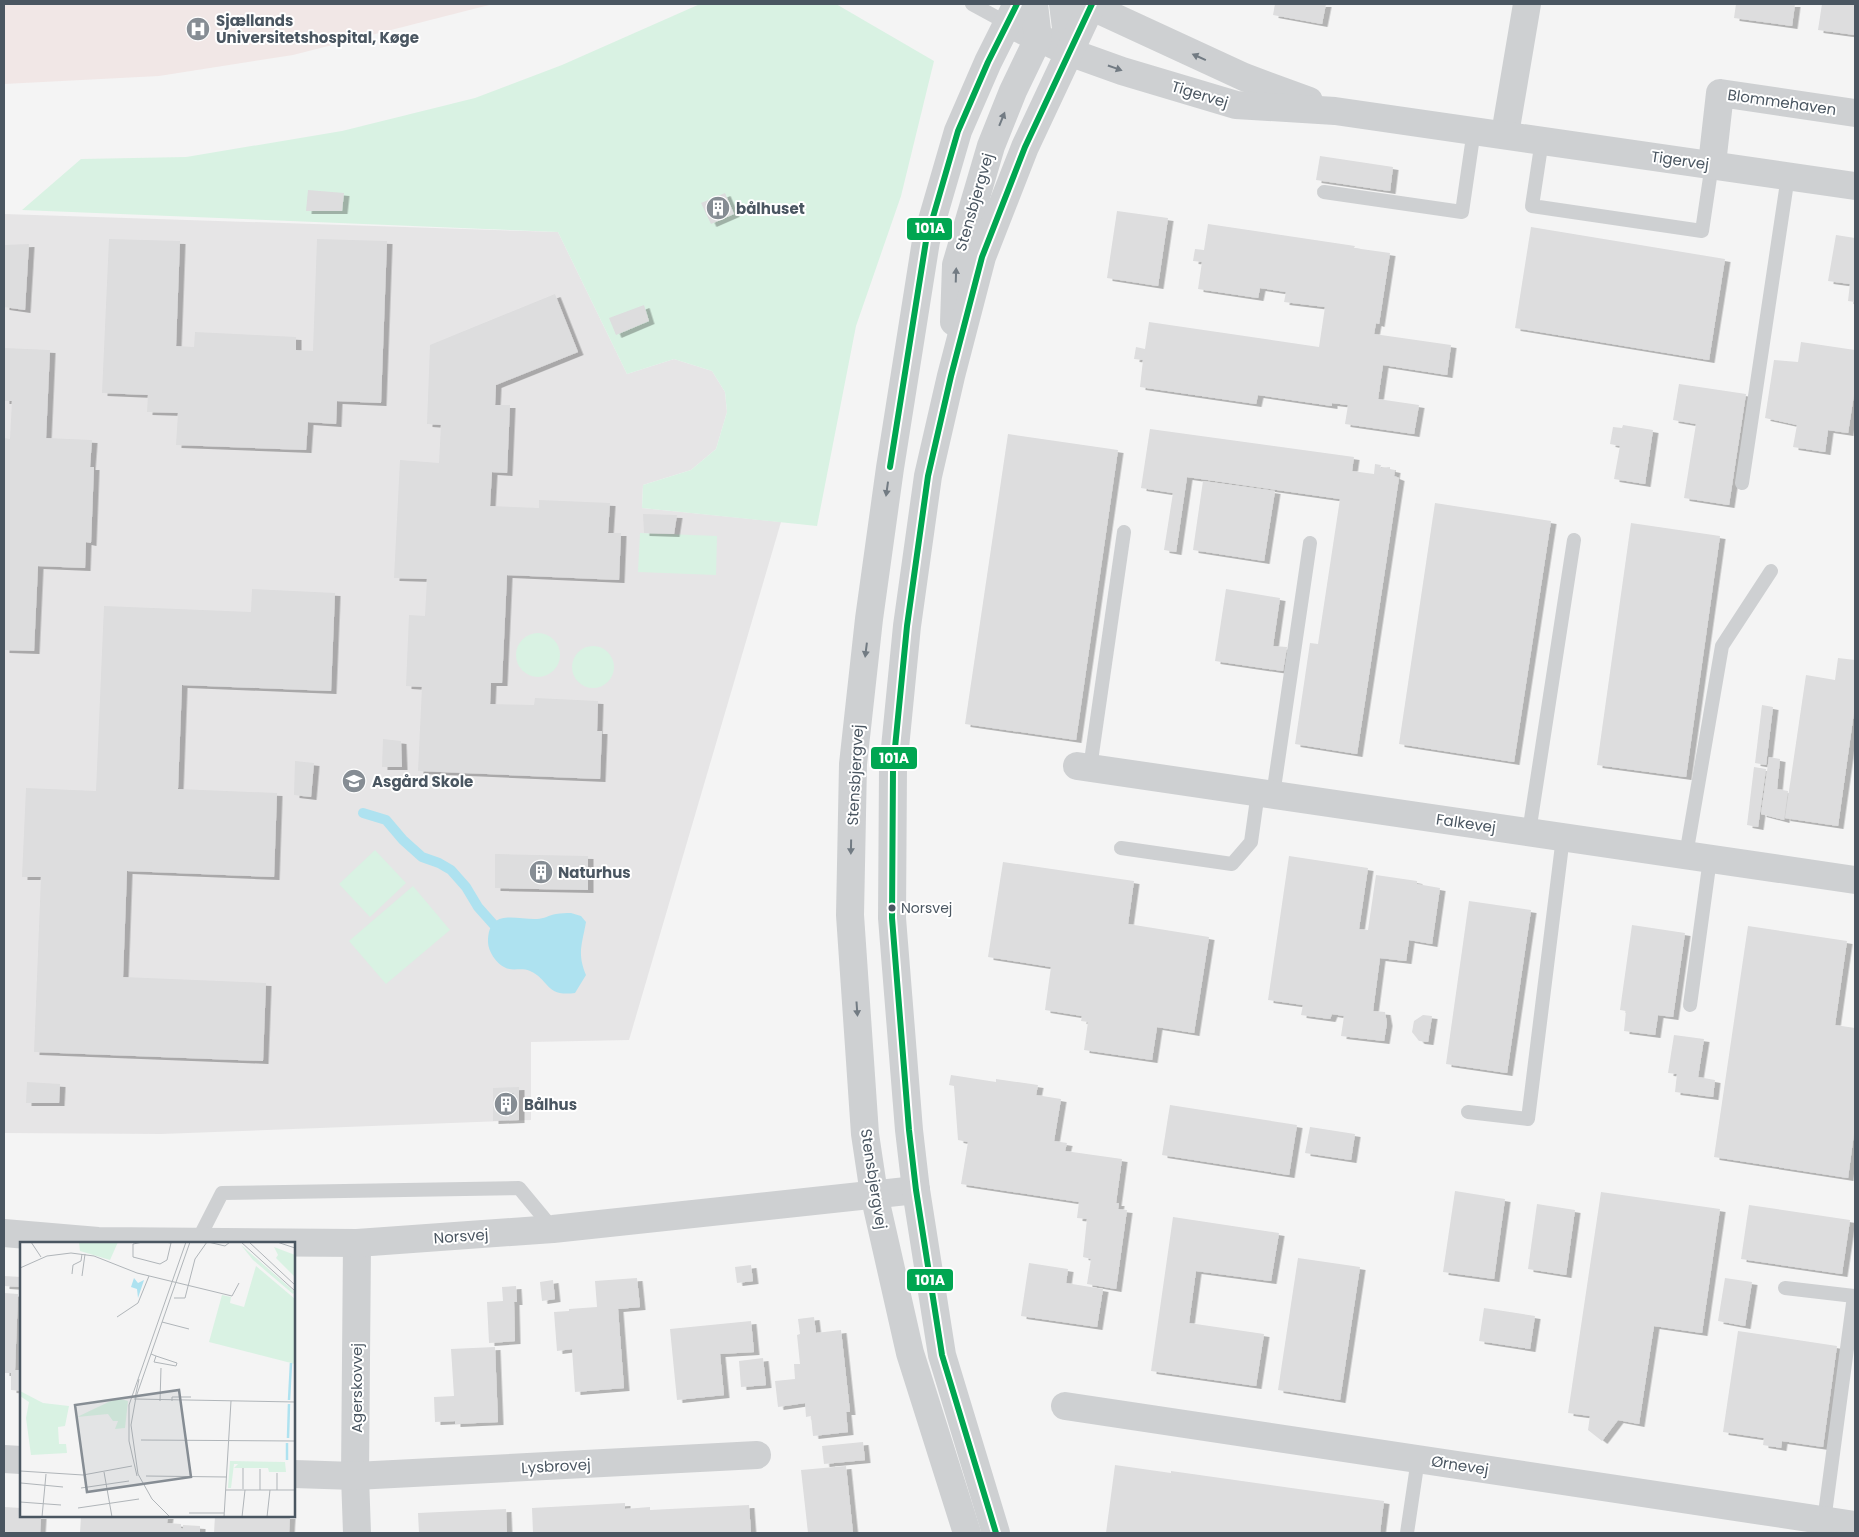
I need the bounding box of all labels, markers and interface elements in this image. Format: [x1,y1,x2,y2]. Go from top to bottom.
place label: Sjællands Universitetshospital, Køge [216,10,419,48]
hospital icon: Sjællands Universitetshospital, Køge [185,16,211,42]
one-way arrow [1192,52,1206,60]
one-way arrow [1108,65,1123,72]
street label: Tigervej [1169,75,1231,113]
street label: Blommehaven [1726,84,1838,120]
one-way arrow [998,111,1006,126]
street label: Tigervej [1650,146,1710,174]
street label: Stensbjergvej [950,150,998,254]
building icon: bålhuset [705,195,731,221]
place label: bålhuset [736,198,805,219]
line badge: 101A [906,217,953,241]
text: 101A [915,218,946,238]
one-way arrow [952,266,960,282]
one-way arrow [883,481,891,497]
one-way arrow [862,642,870,658]
street label: Stensbjergvej [842,724,868,826]
line badge: 101A [870,746,918,770]
text: 101A [879,748,910,768]
school or university icon: Asgård Skole [341,768,367,794]
place label: Asgård Skole [372,771,473,792]
street label: Falkevej [1435,808,1497,838]
one-way arrow [847,839,855,855]
building icon: Naturhus [528,859,554,885]
place label: Naturhus [558,862,631,883]
place label: Norsvej [901,898,952,918]
marker: Norsvej [887,903,897,913]
one-way arrow [853,1001,861,1017]
building icon: Bålhus [493,1091,519,1117]
place label: Bålhus [524,1094,577,1115]
street label: Stensbjergvej [856,1127,892,1231]
street label: Norsvej [433,1224,489,1248]
inset map [20,1242,295,1517]
line badge: 101A [906,1268,954,1292]
text: 101A [915,1270,946,1290]
street label: Agerskovvej [346,1343,367,1433]
street label: Ørnevej [1430,1450,1490,1480]
street label: Lysbrovej [521,1454,591,1478]

